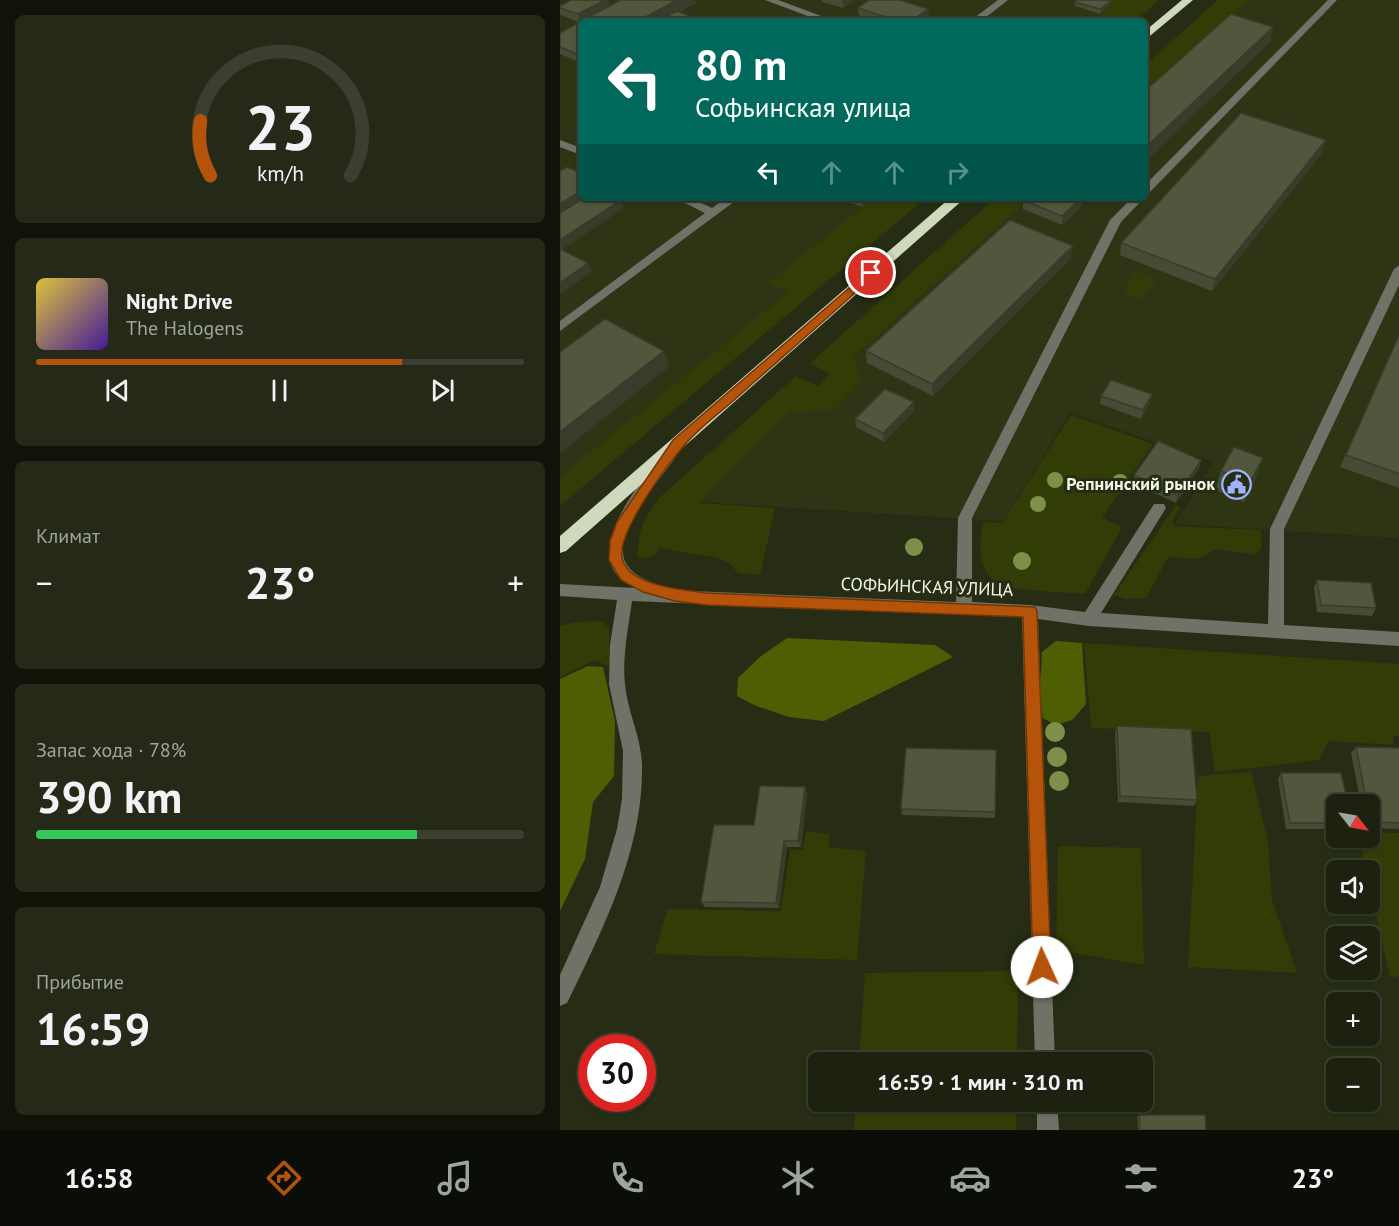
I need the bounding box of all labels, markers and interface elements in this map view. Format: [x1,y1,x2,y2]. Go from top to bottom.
text: 80 m [695,37,787,92]
icon: left [596,42,674,120]
text: 23 [245,86,315,167]
text: Софьинская улица [695,90,911,124]
icon: left [752,156,785,189]
icon: ahead [815,156,848,189]
icon: ahead [878,156,911,189]
icon: right [941,156,974,189]
text: km/h [256,159,303,187]
pin [845,247,896,298]
icon: arrive [854,256,887,289]
text: Night Drive [126,287,233,315]
text: The Halogens [126,315,244,341]
icon: previous [101,374,134,407]
icon: pause [263,374,296,407]
icon: next [426,374,459,407]
public building icon: Репнинский рынок [1220,468,1252,500]
place label: Репнинский рынок [1066,472,1215,495]
text: Климат [36,523,100,549]
text: 23° [245,553,315,611]
text: − [36,561,53,604]
text: + [507,561,524,604]
street label: СОФЬИНСКАЯ УЛИЦА [840,572,1014,601]
text: Запас хода · 78% [36,737,186,763]
text: 390 km [36,767,182,825]
north arrow [1326,794,1380,848]
map controls [1326,794,1380,1112]
button: sound [1326,860,1380,914]
button: layers [1326,926,1380,980]
position arrow [1010,935,1074,999]
text: Прибытие [36,969,124,995]
button: + [1326,992,1380,1046]
text: 16:59 [36,999,150,1057]
speed limit sign: 30 [578,1034,656,1112]
button: − [1326,1058,1380,1112]
text: 16:59 · 1 мин · 310 m [877,1068,1084,1096]
icon: directions [263,1157,305,1199]
icon: music [434,1157,476,1199]
icon: phone [606,1157,648,1199]
icon: climate [777,1157,819,1199]
icon: car [949,1157,991,1199]
icon: filters [1120,1157,1162,1199]
text: 16:58 [65,1161,133,1195]
text: 23° [1292,1161,1334,1195]

